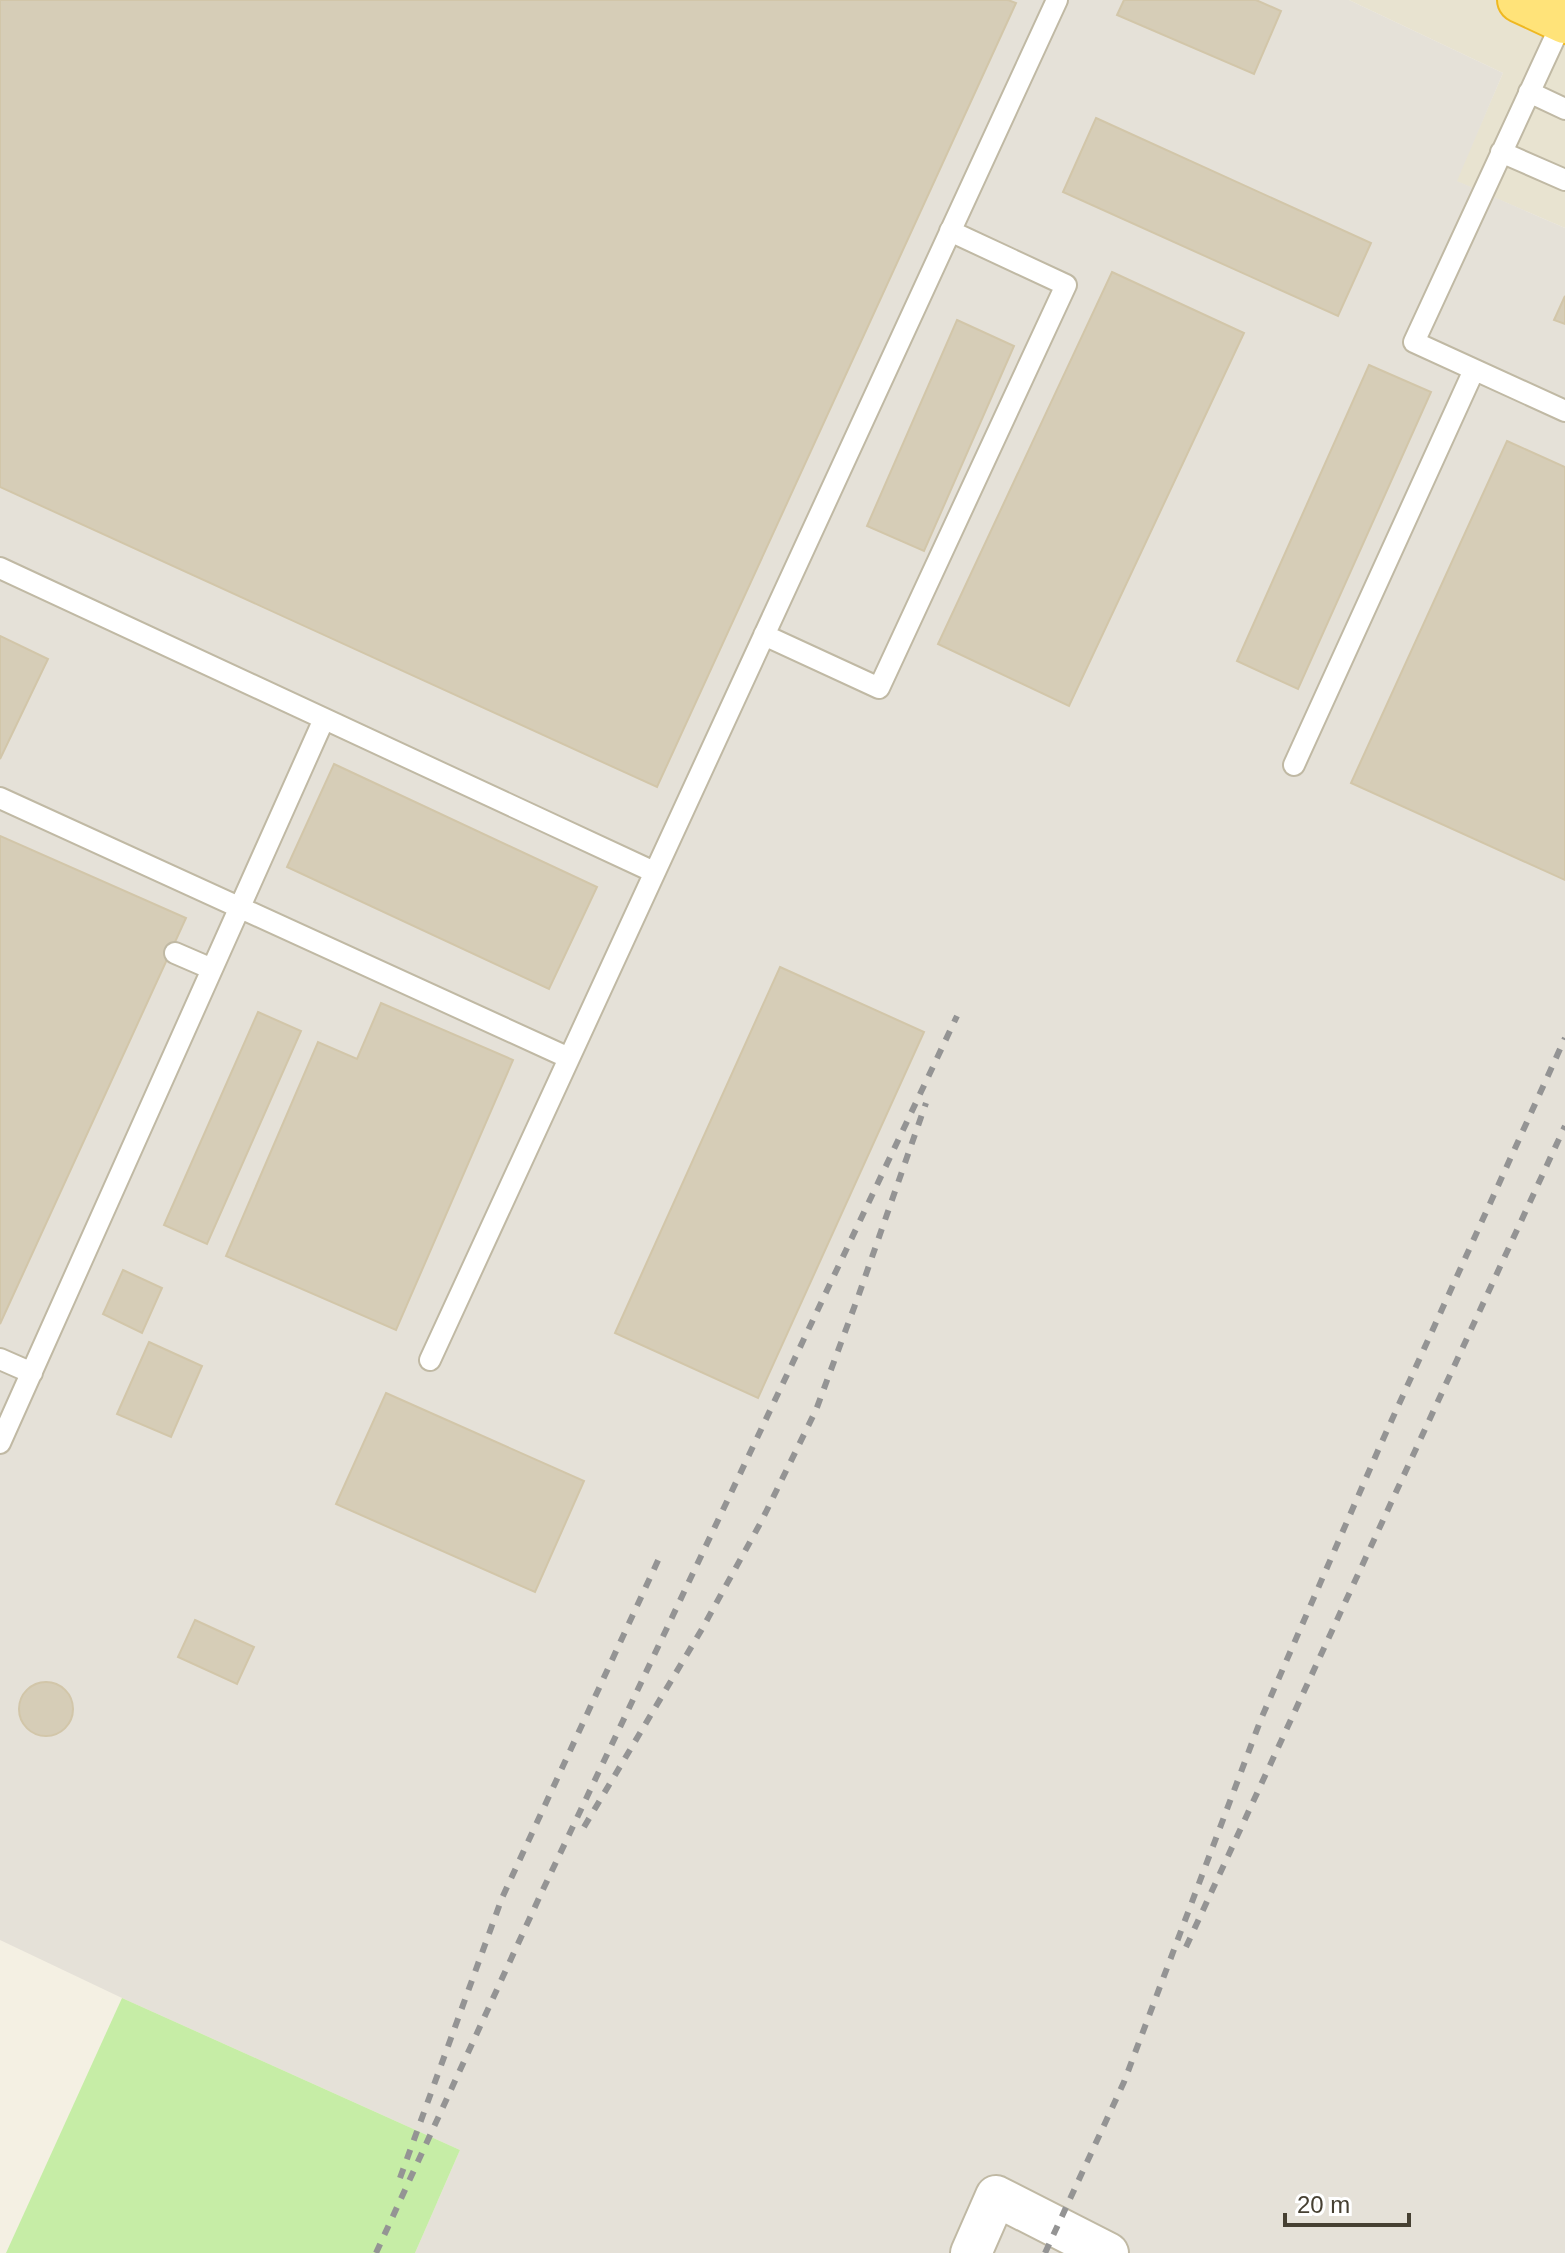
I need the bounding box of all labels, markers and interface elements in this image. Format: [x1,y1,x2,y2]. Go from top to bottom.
scale bar [1285,2177,1409,2227]
text: 20 m [1297,2191,1350,2218]

